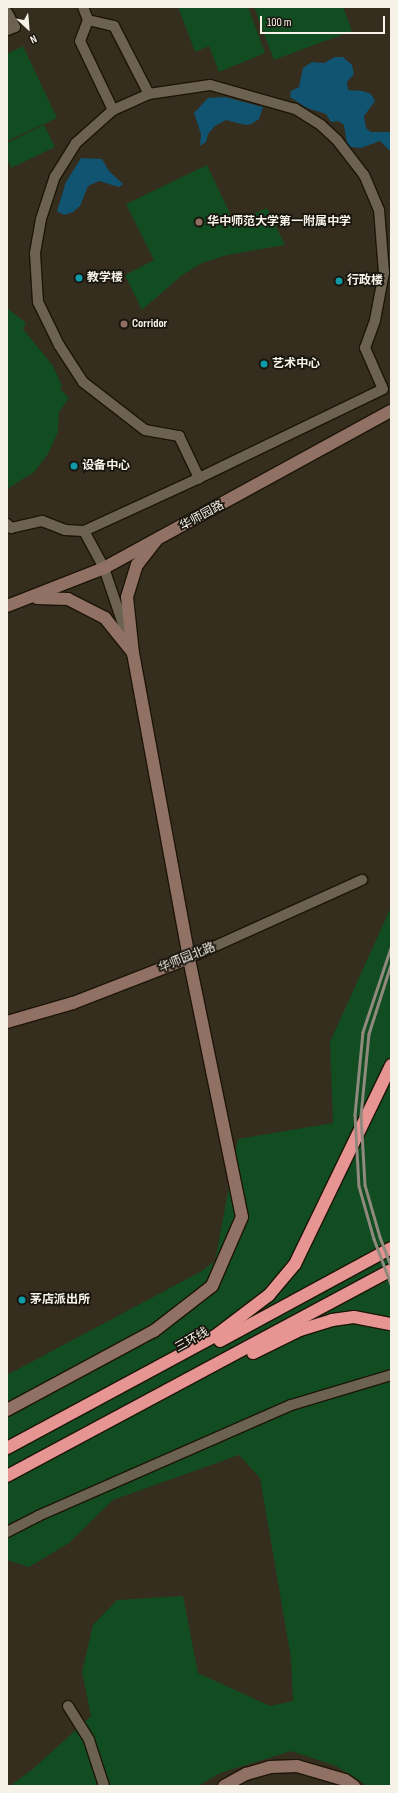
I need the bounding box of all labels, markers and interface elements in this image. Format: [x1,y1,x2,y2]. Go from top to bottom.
north arrow [8,8,48,48]
scale bar [262,8,387,34]
text: 100 m [267,15,292,30]
text: N [28,32,39,46]
place label: 华中师范大学第一附属中学 [207,215,351,229]
marker: 华中师范大学第一附属中学 [194,217,204,227]
place label: 教学楼 [87,271,123,285]
marker: 教学楼 [74,273,84,283]
place label: 行政楼 [347,274,383,288]
marker: 行政楼 [334,276,344,286]
place label: Corridor [132,317,167,331]
marker: Corridor [119,319,129,329]
place label: 艺术中心 [272,357,320,371]
marker: 艺术中心 [259,359,269,369]
place label: 设备中心 [82,459,130,473]
marker: 设备中心 [69,461,79,471]
street label: 华师园路 [178,498,226,534]
street label: 华师园北路 [156,940,218,976]
place label: 茅店派出所 [30,1293,90,1307]
marker: 茅店派出所 [17,1295,27,1305]
street label: 三环线 [173,1325,211,1355]

